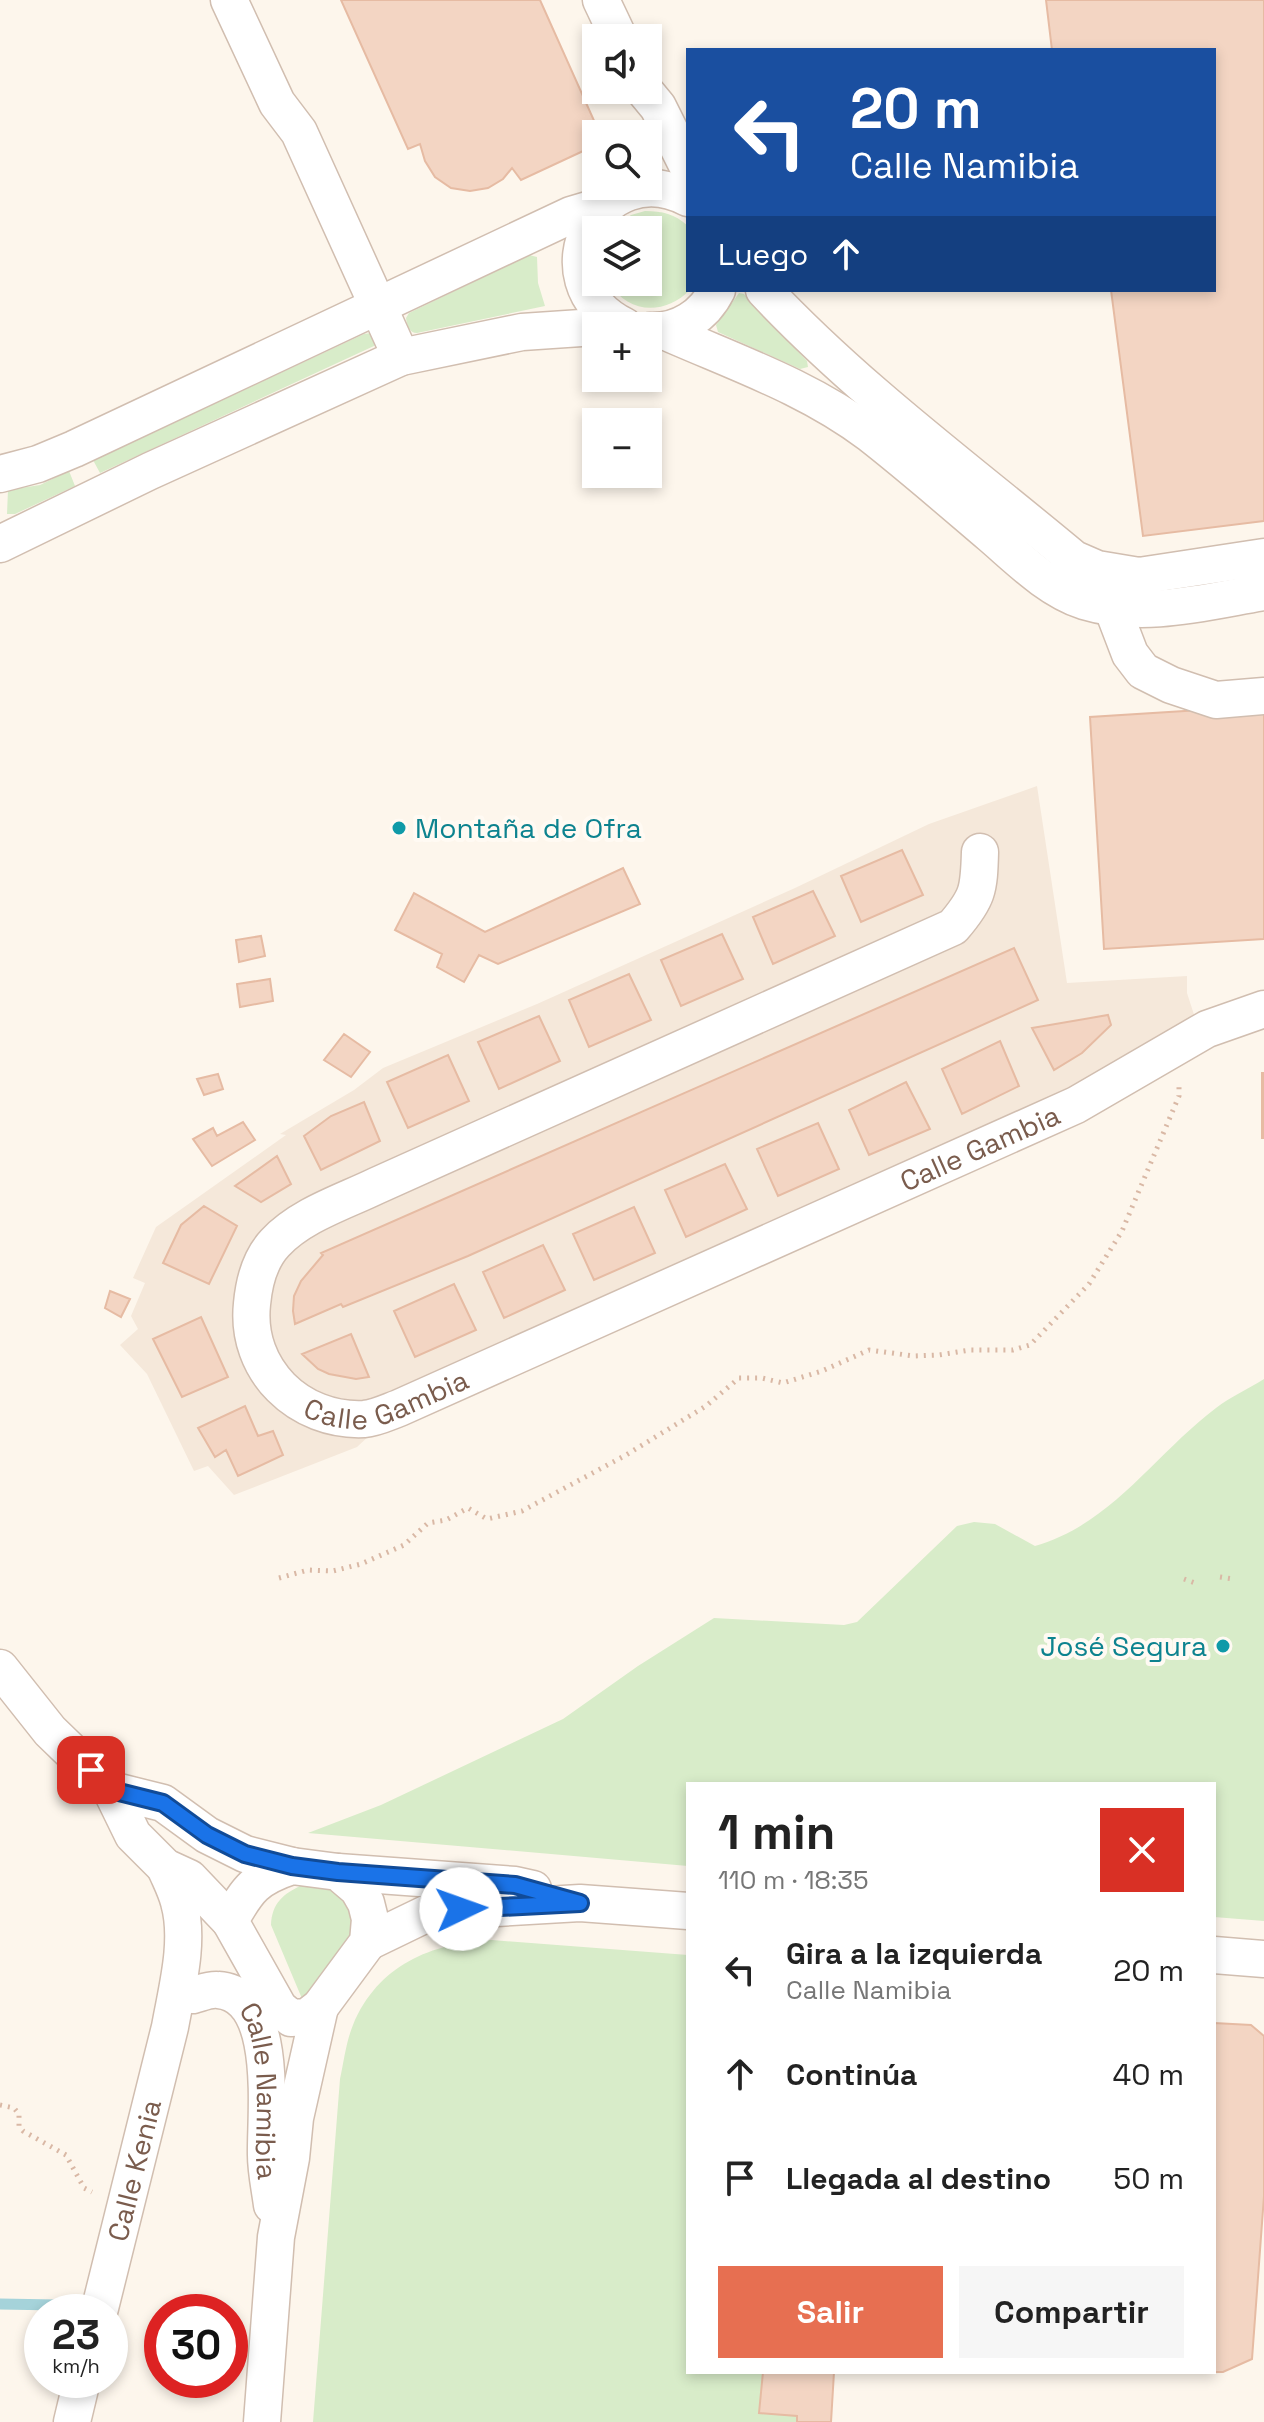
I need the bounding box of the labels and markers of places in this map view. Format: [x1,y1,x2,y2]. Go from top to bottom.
place label: Montaña de Ofra [415,810,642,846]
marker: Montaña de Ofra [390,819,408,837]
place label: José Segura [1040,1628,1207,1664]
marker: José Segura [1214,1637,1232,1655]
pin [57,1736,125,1804]

